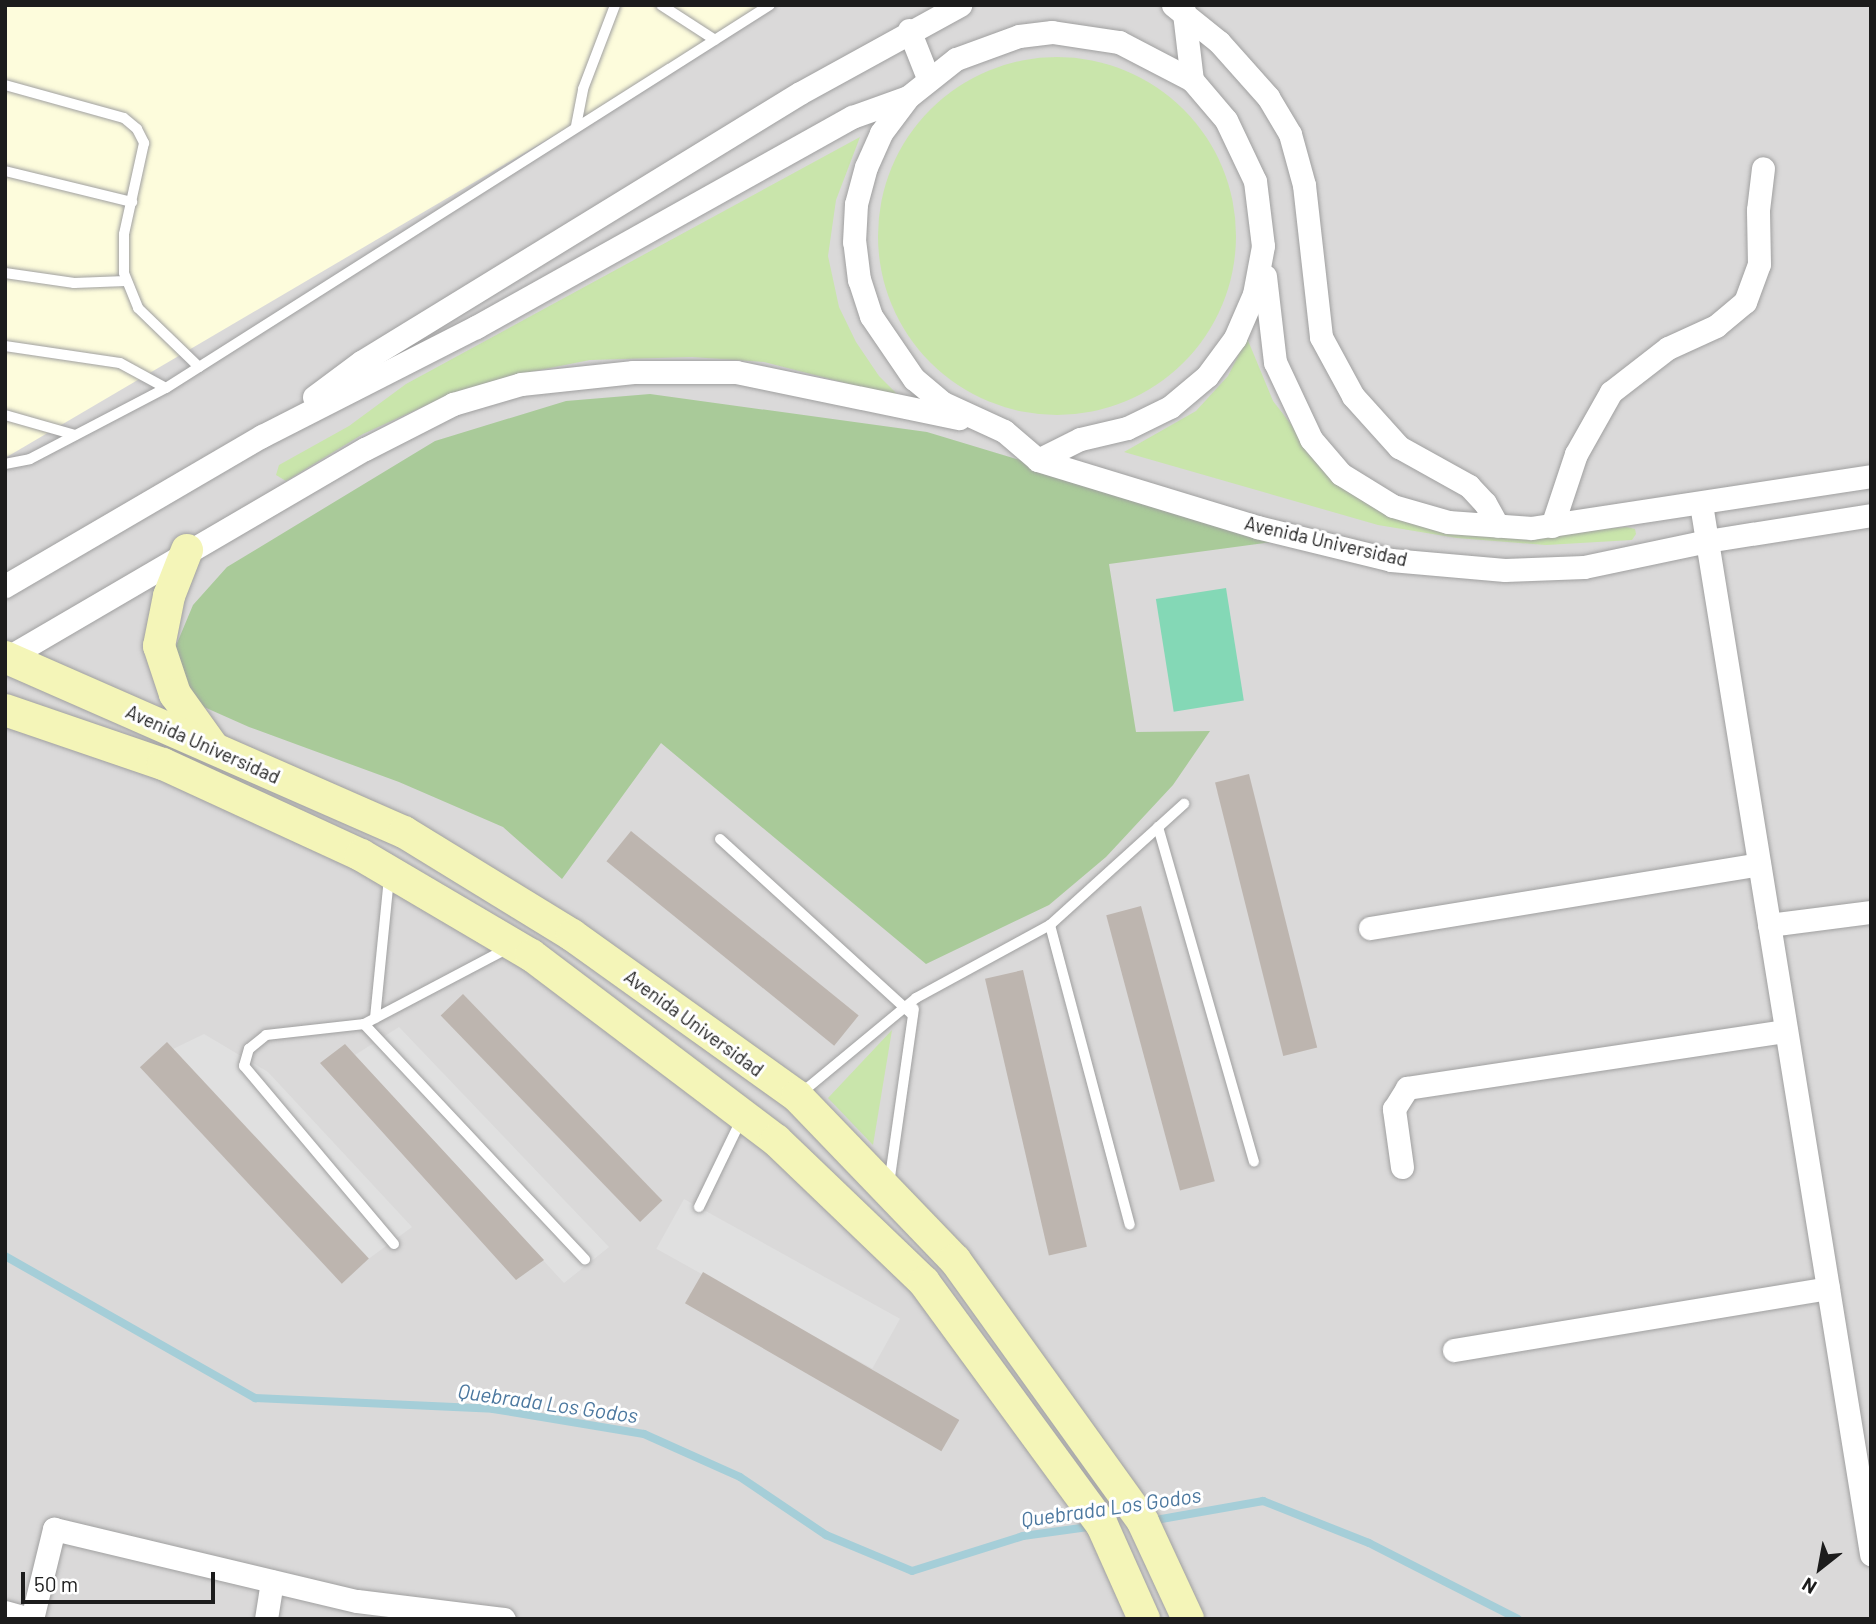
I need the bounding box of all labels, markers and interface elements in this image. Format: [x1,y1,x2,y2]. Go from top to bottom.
street label: Avenida Universidad [1242,511,1410,571]
street label: Avenida Universidad [122,700,284,788]
street label: Avenida Universidad [620,965,768,1081]
water label: Quebrada Los Godos [456,1378,640,1428]
water label: Quebrada Los Godos [1019,1482,1203,1532]
north arrow [1785,1533,1855,1603]
scale bar [24,1558,219,1602]
text: 50 m [34,1571,78,1596]
text: N [1798,1573,1820,1600]

